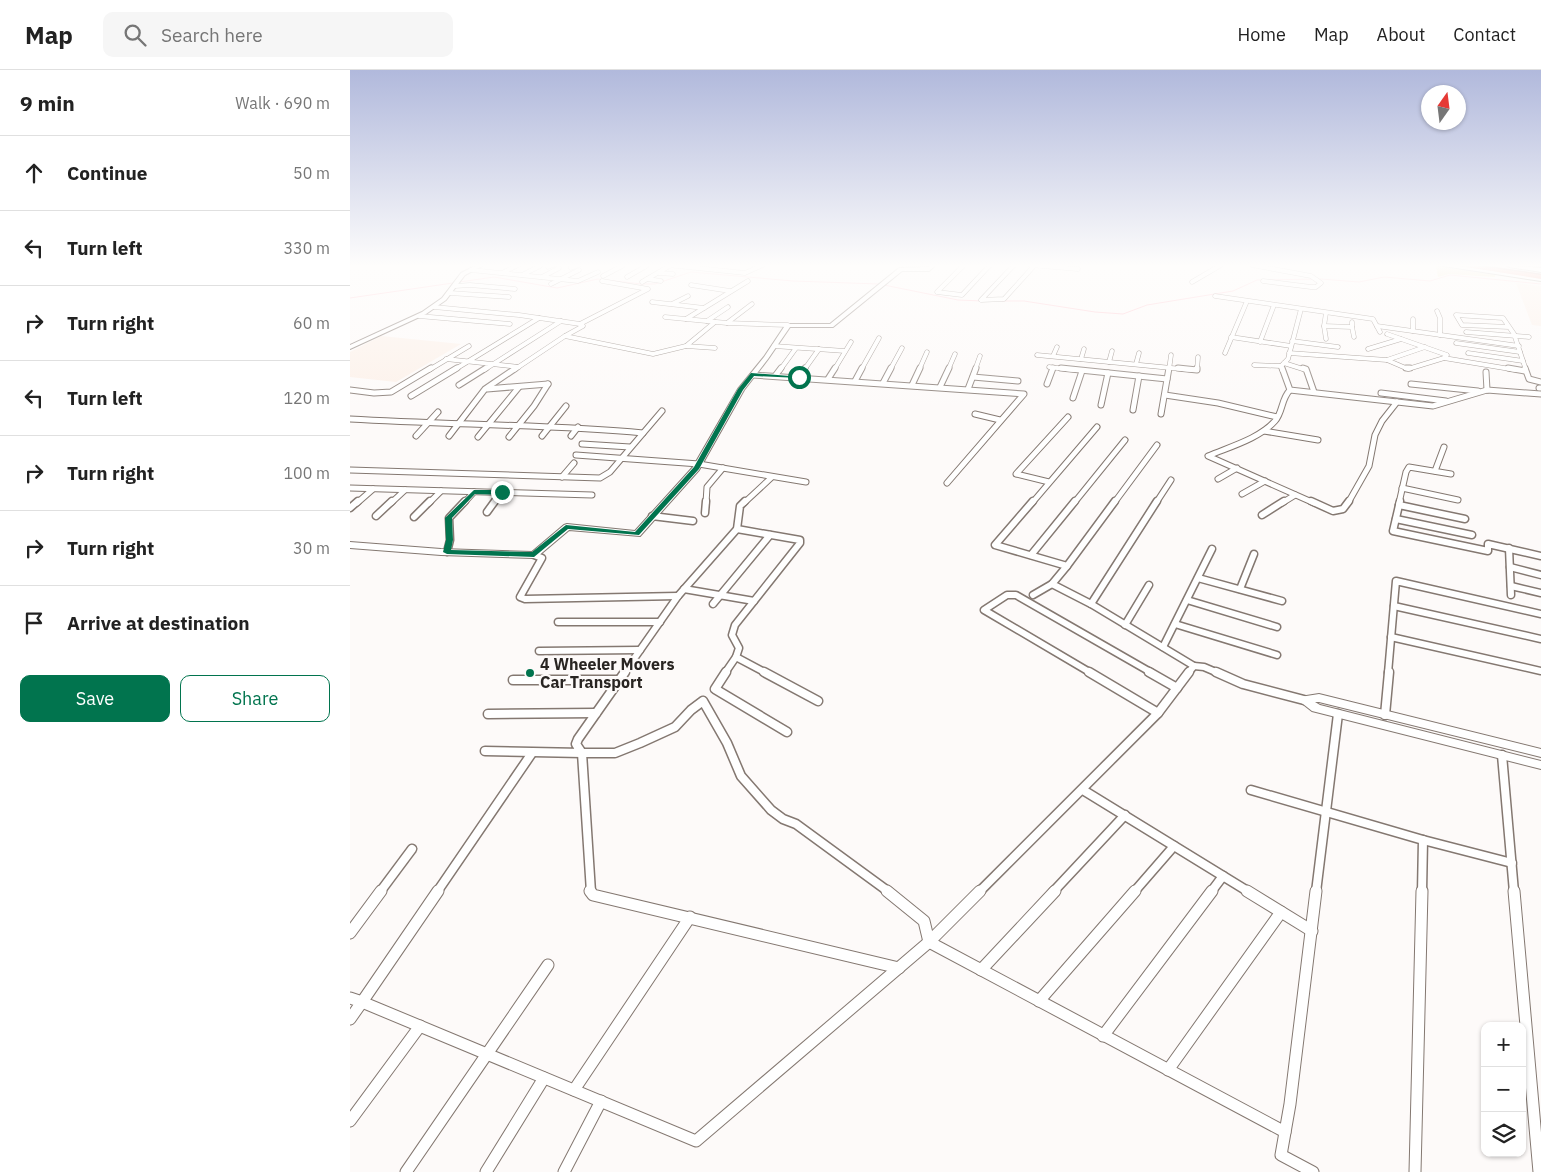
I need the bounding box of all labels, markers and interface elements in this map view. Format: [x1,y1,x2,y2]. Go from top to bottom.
search box [103,12,453,57]
text: Map [25,19,73,51]
icon: search [121,21,149,49]
text: Search here [161,23,263,47]
text: Home [1238,23,1286,46]
text: Map [1314,23,1349,46]
text: About [1377,23,1425,46]
text: Contact [1453,23,1516,46]
north arrow [1421,85,1466,130]
text: 9 min [20,89,75,117]
text: Walk · 690 m [235,93,330,113]
icon: ahead [20,159,48,187]
text: Continue [67,161,147,185]
text: 50 m [293,163,330,183]
icon: left [20,234,48,262]
text: Turn left [67,236,143,260]
text: 330 m [283,238,330,258]
icon: right [20,309,48,337]
text: Turn right [67,311,154,335]
text: 60 m [293,313,330,333]
route start [788,366,811,389]
icon: left [20,384,48,412]
text: Turn left [67,386,143,410]
text: 120 m [283,388,330,408]
icon: right [20,459,48,487]
text: Turn right [67,461,154,485]
text: 100 m [283,463,330,483]
route end [491,481,514,504]
icon: right [20,534,48,562]
text: Turn right [67,536,154,560]
text: 30 m [293,538,330,558]
icon: arrive [20,609,48,637]
text: Arrive at destination [67,611,250,635]
place label: 4 Wheeler Movers Car Transport [540,654,675,692]
marker: 4 Wheeler Movers Car Transport [524,667,536,679]
button: Save [20,675,170,722]
button: Share [180,675,330,722]
map controls [1481,1022,1526,1157]
button: + [1481,1022,1526,1067]
button: − [1481,1067,1526,1112]
button: layers [1481,1112,1526,1157]

